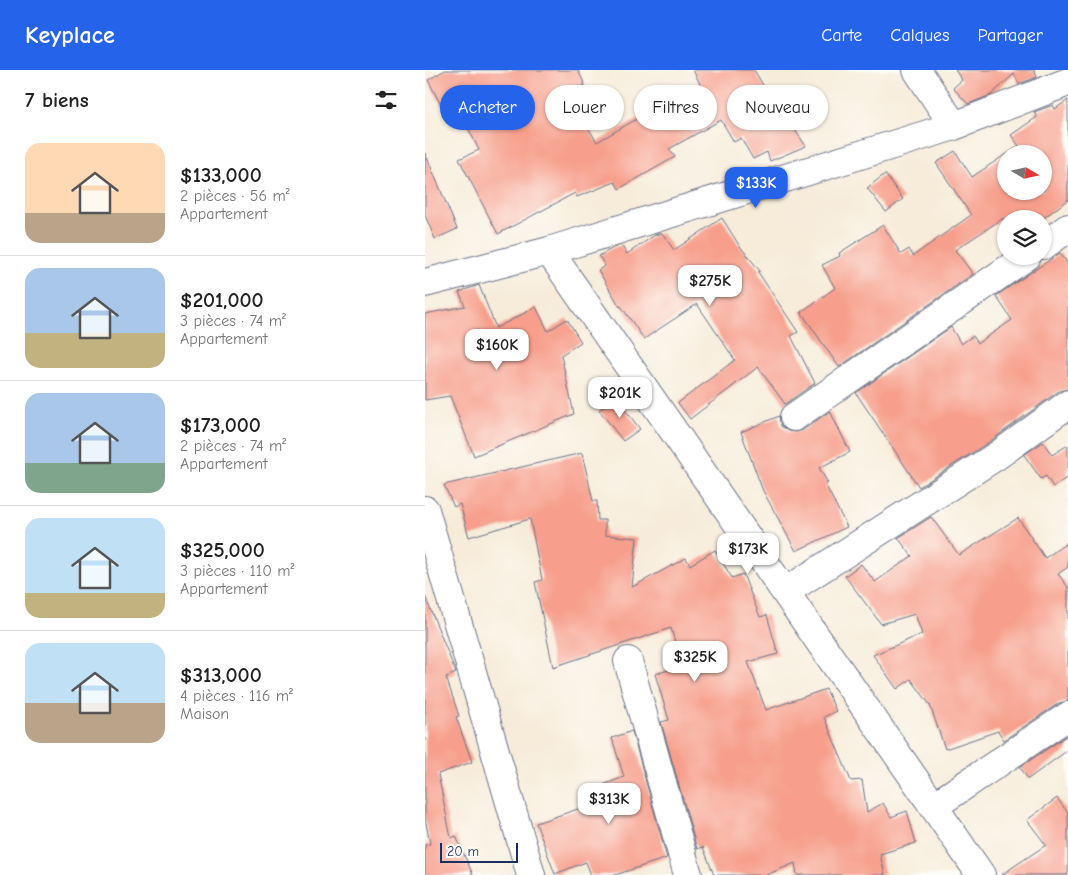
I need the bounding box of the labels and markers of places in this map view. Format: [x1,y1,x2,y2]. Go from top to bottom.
pin: $133K [721,166,791,209]
pin: $275K [675,264,745,307]
pin: $160K [462,328,532,371]
pin: $201K [585,376,655,419]
pin: $173K [713,532,783,575]
pin: $325K [660,640,730,683]
pin: $313K [574,782,644,825]

